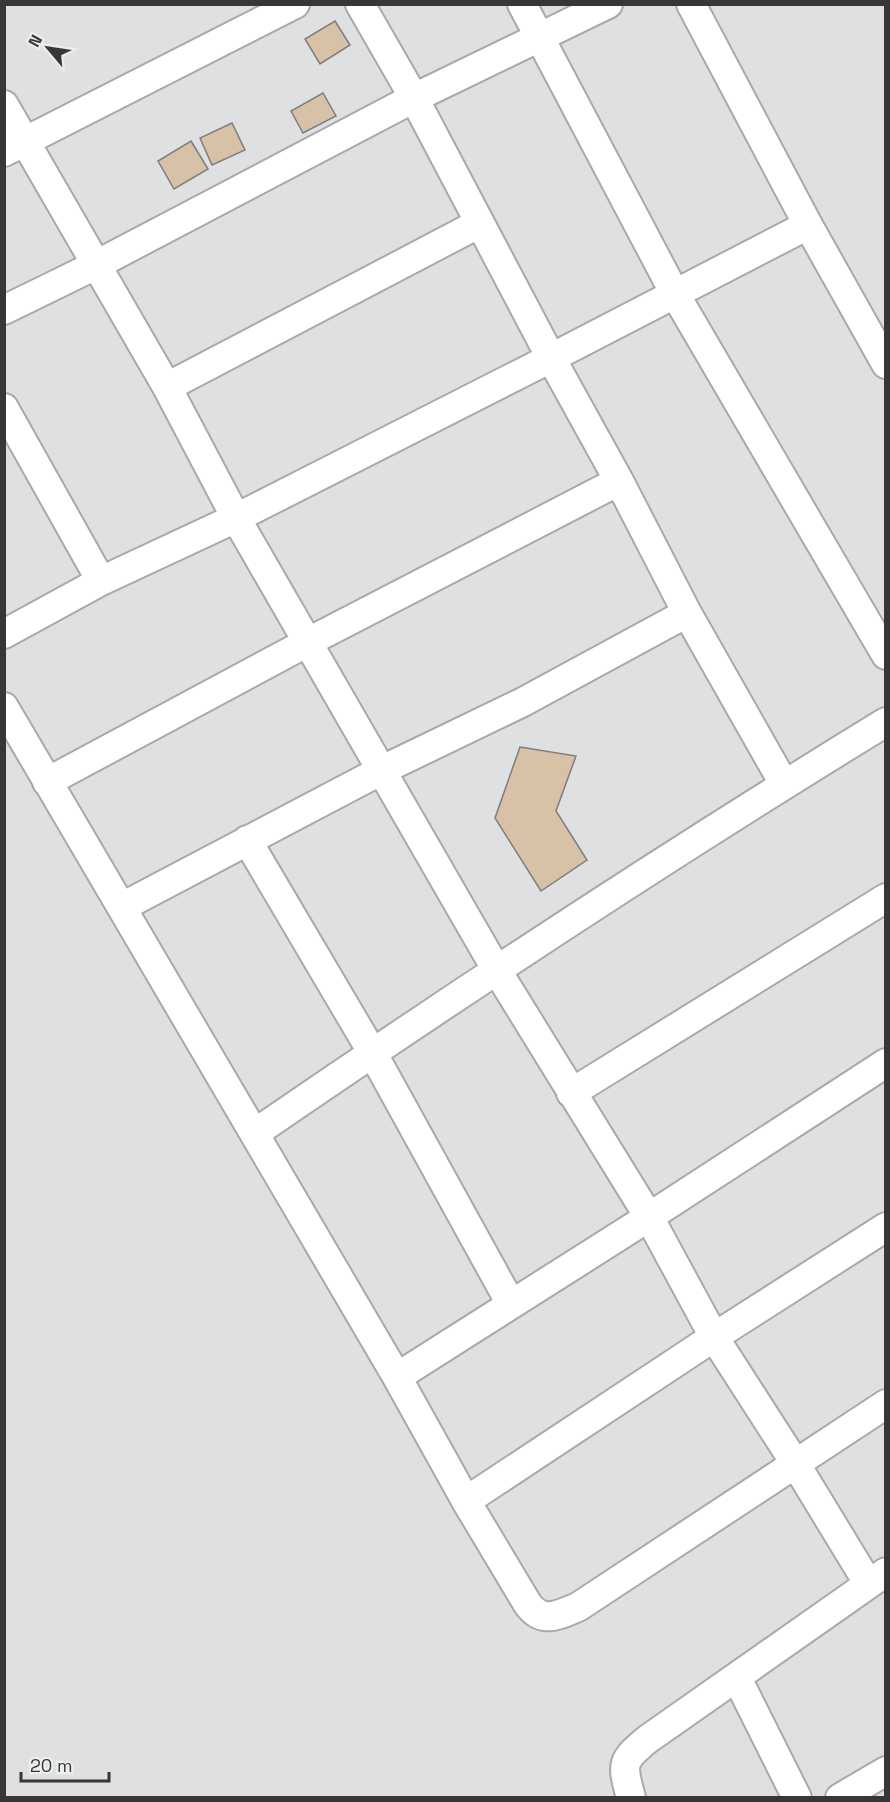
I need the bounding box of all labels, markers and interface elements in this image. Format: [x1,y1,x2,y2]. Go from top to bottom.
north arrow [18,18,78,78]
text: N [24,31,47,51]
scale bar [21,1745,110,1783]
text: 20 m [30,1754,73,1777]

